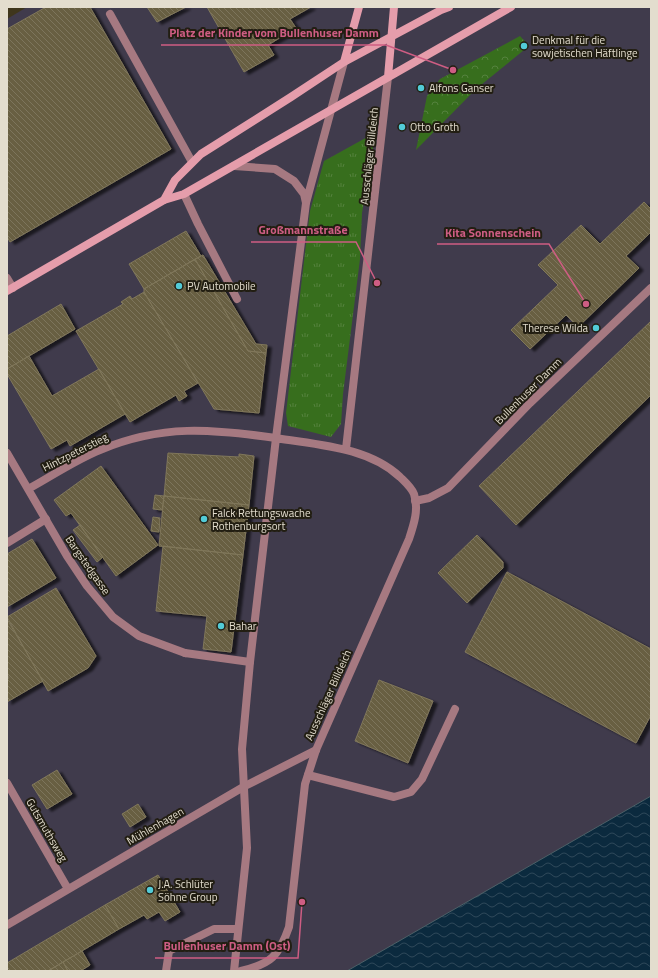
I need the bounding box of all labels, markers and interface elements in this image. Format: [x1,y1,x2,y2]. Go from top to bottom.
callout: Platz der Kinder vom Bullenhuser Damm [161,21,386,45]
text: Platz der Kinder vom Bullenhuser Damm [169,23,379,42]
place label: Denkmal für die sowjetischen Häftlinge [532,32,638,61]
marker: Denkmal für die sowjetischen Häftlinge [519,41,529,51]
place label: Alfons Ganser [429,80,494,96]
marker: Alfons Ganser [416,83,426,93]
street label: Ausschläger Billdeich [356,107,382,205]
place label: Otto Groth [410,119,459,135]
marker: Otto Groth [397,122,407,132]
callout: Großmannstraße [251,218,356,242]
text: Großmannstraße [258,220,348,239]
callout: Kita Sonnenschein [437,220,549,244]
text: Kita Sonnenschein [445,223,541,242]
place label: PV Automobile [187,278,256,294]
marker: PV Automobile [174,281,184,291]
place label: Therese Wilda [522,320,588,336]
marker: Therese Wilda [591,323,601,333]
street label: Bullenhuser Damm [491,354,565,428]
street label: Hintzpeterstieg [39,428,111,475]
place label: Falck Rettungswache Rothenburgsort [212,505,311,534]
marker: Falck Rettungswache Rothenburgsort [199,514,209,524]
street label: Bargstedgasse [62,532,115,598]
place label: Bahar [229,618,257,634]
marker: Bahar [216,621,226,631]
street label: Ausschläger Billdeich [301,647,355,743]
street label: Gutsmuthsweg [22,795,72,865]
street label: Mühlenhagen [123,803,187,849]
place label: J.A. Schlüter Söhne Group [158,876,218,905]
marker: J.A. Schlüter Söhne Group [145,885,155,895]
callout: Bullenhuser Damm (Ost) [155,934,298,958]
text: Bullenhuser Damm (Ost) [164,936,291,955]

